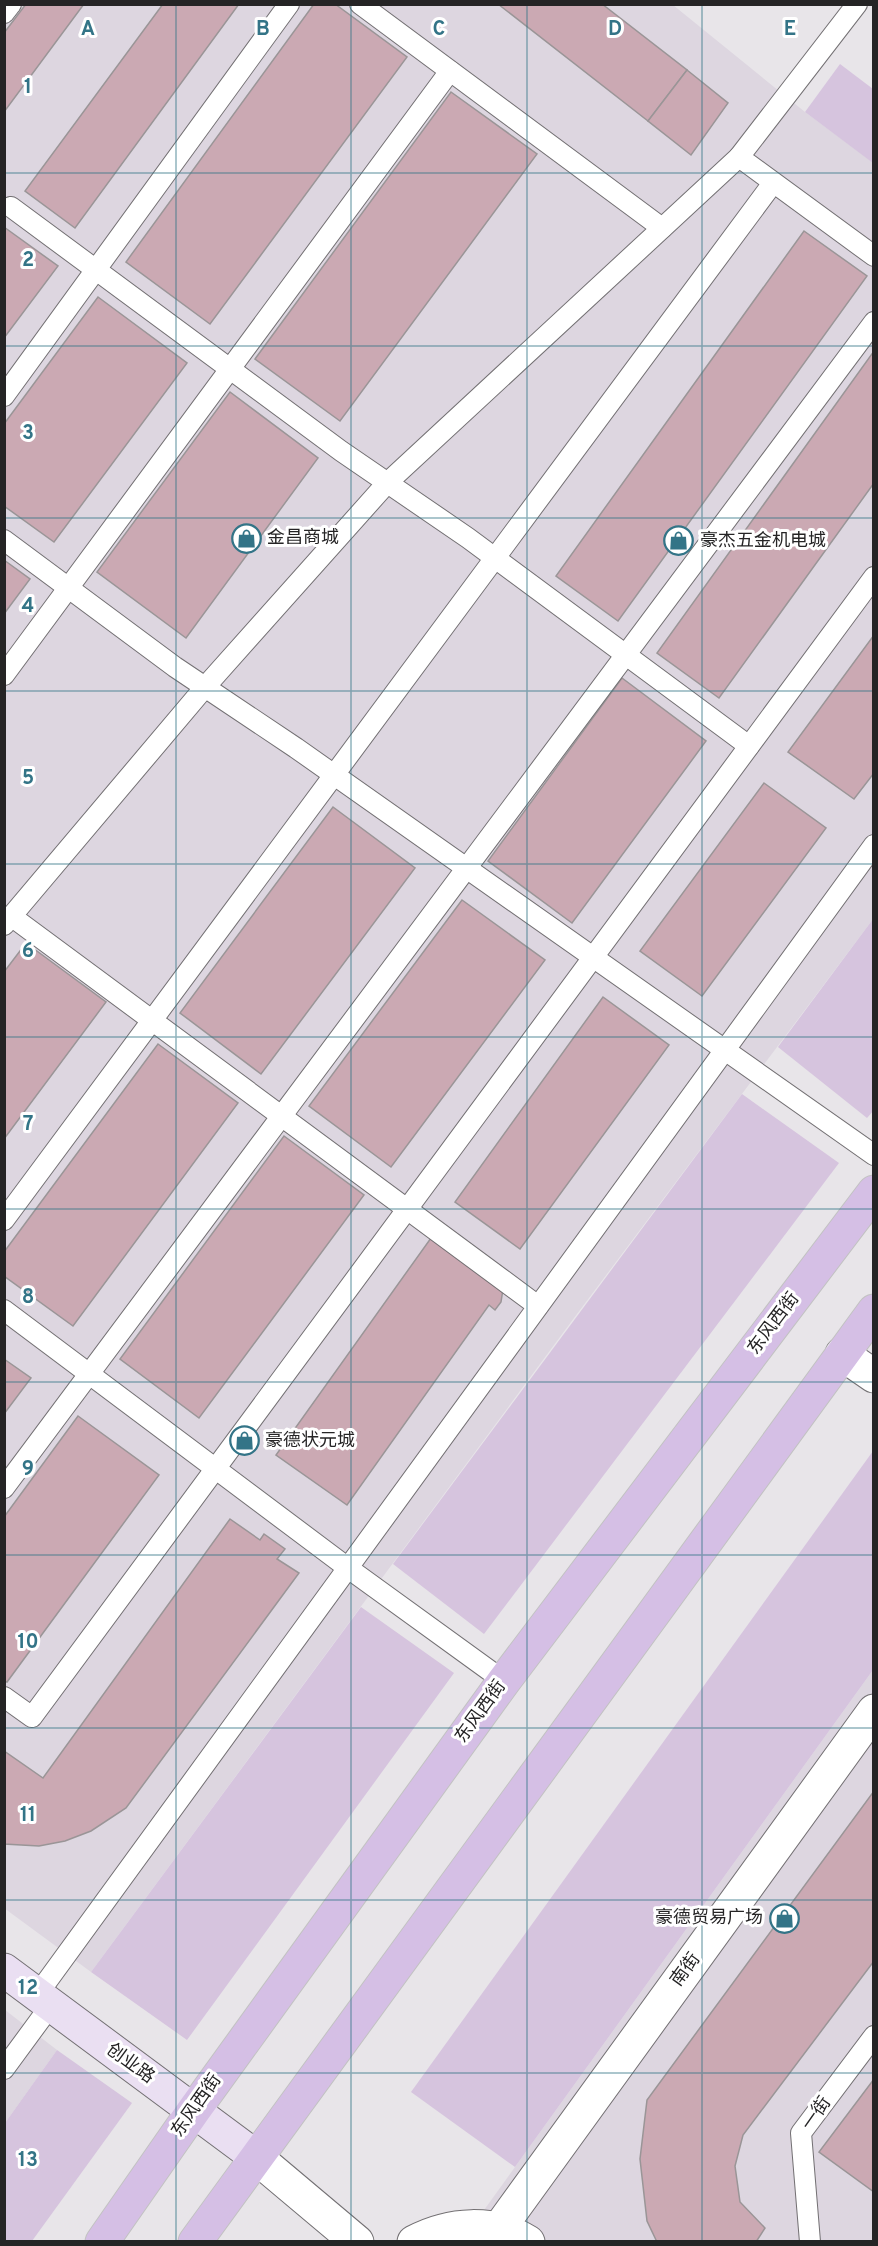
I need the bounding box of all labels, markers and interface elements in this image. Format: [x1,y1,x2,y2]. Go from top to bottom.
text: A [81,17,95,43]
text: B [256,17,270,43]
text: C [433,17,445,43]
text: D [608,17,622,43]
text: E [784,17,796,43]
text: 1 [24,75,32,101]
text: 2 [22,248,34,274]
text: 3 [22,421,34,447]
shop icon: 金昌商城 [230,522,262,554]
shop icon: 豪杰五金机电城 [663,525,695,557]
place label: 金昌商城 [267,527,339,550]
place label: 豪杰五金机电城 [700,530,826,553]
text: 4 [22,594,34,620]
text: 5 [22,766,34,792]
text: 6 [22,939,34,965]
text: 7 [23,1112,33,1138]
text: 8 [22,1285,34,1311]
street label: 东风西街 [743,1288,805,1360]
shop icon: 豪德状元城 [228,1425,260,1457]
place label: 豪德状元城 [265,1430,355,1453]
text: 9 [22,1457,34,1483]
text: 10 [17,1630,39,1656]
street label: 东风西街 [451,1676,511,1748]
text: 11 [20,1803,36,1829]
shop icon: 豪德贸易广场 [768,1902,800,1934]
place label: 豪德贸易广场 [655,1907,763,1930]
street label: 南街 [666,1949,706,1991]
text: 12 [18,1976,38,2002]
street label: 创业路 [101,2039,159,2089]
street label: 东风西街 [167,2070,227,2142]
street label: 一街 [797,2093,837,2135]
text: 13 [18,2148,38,2174]

